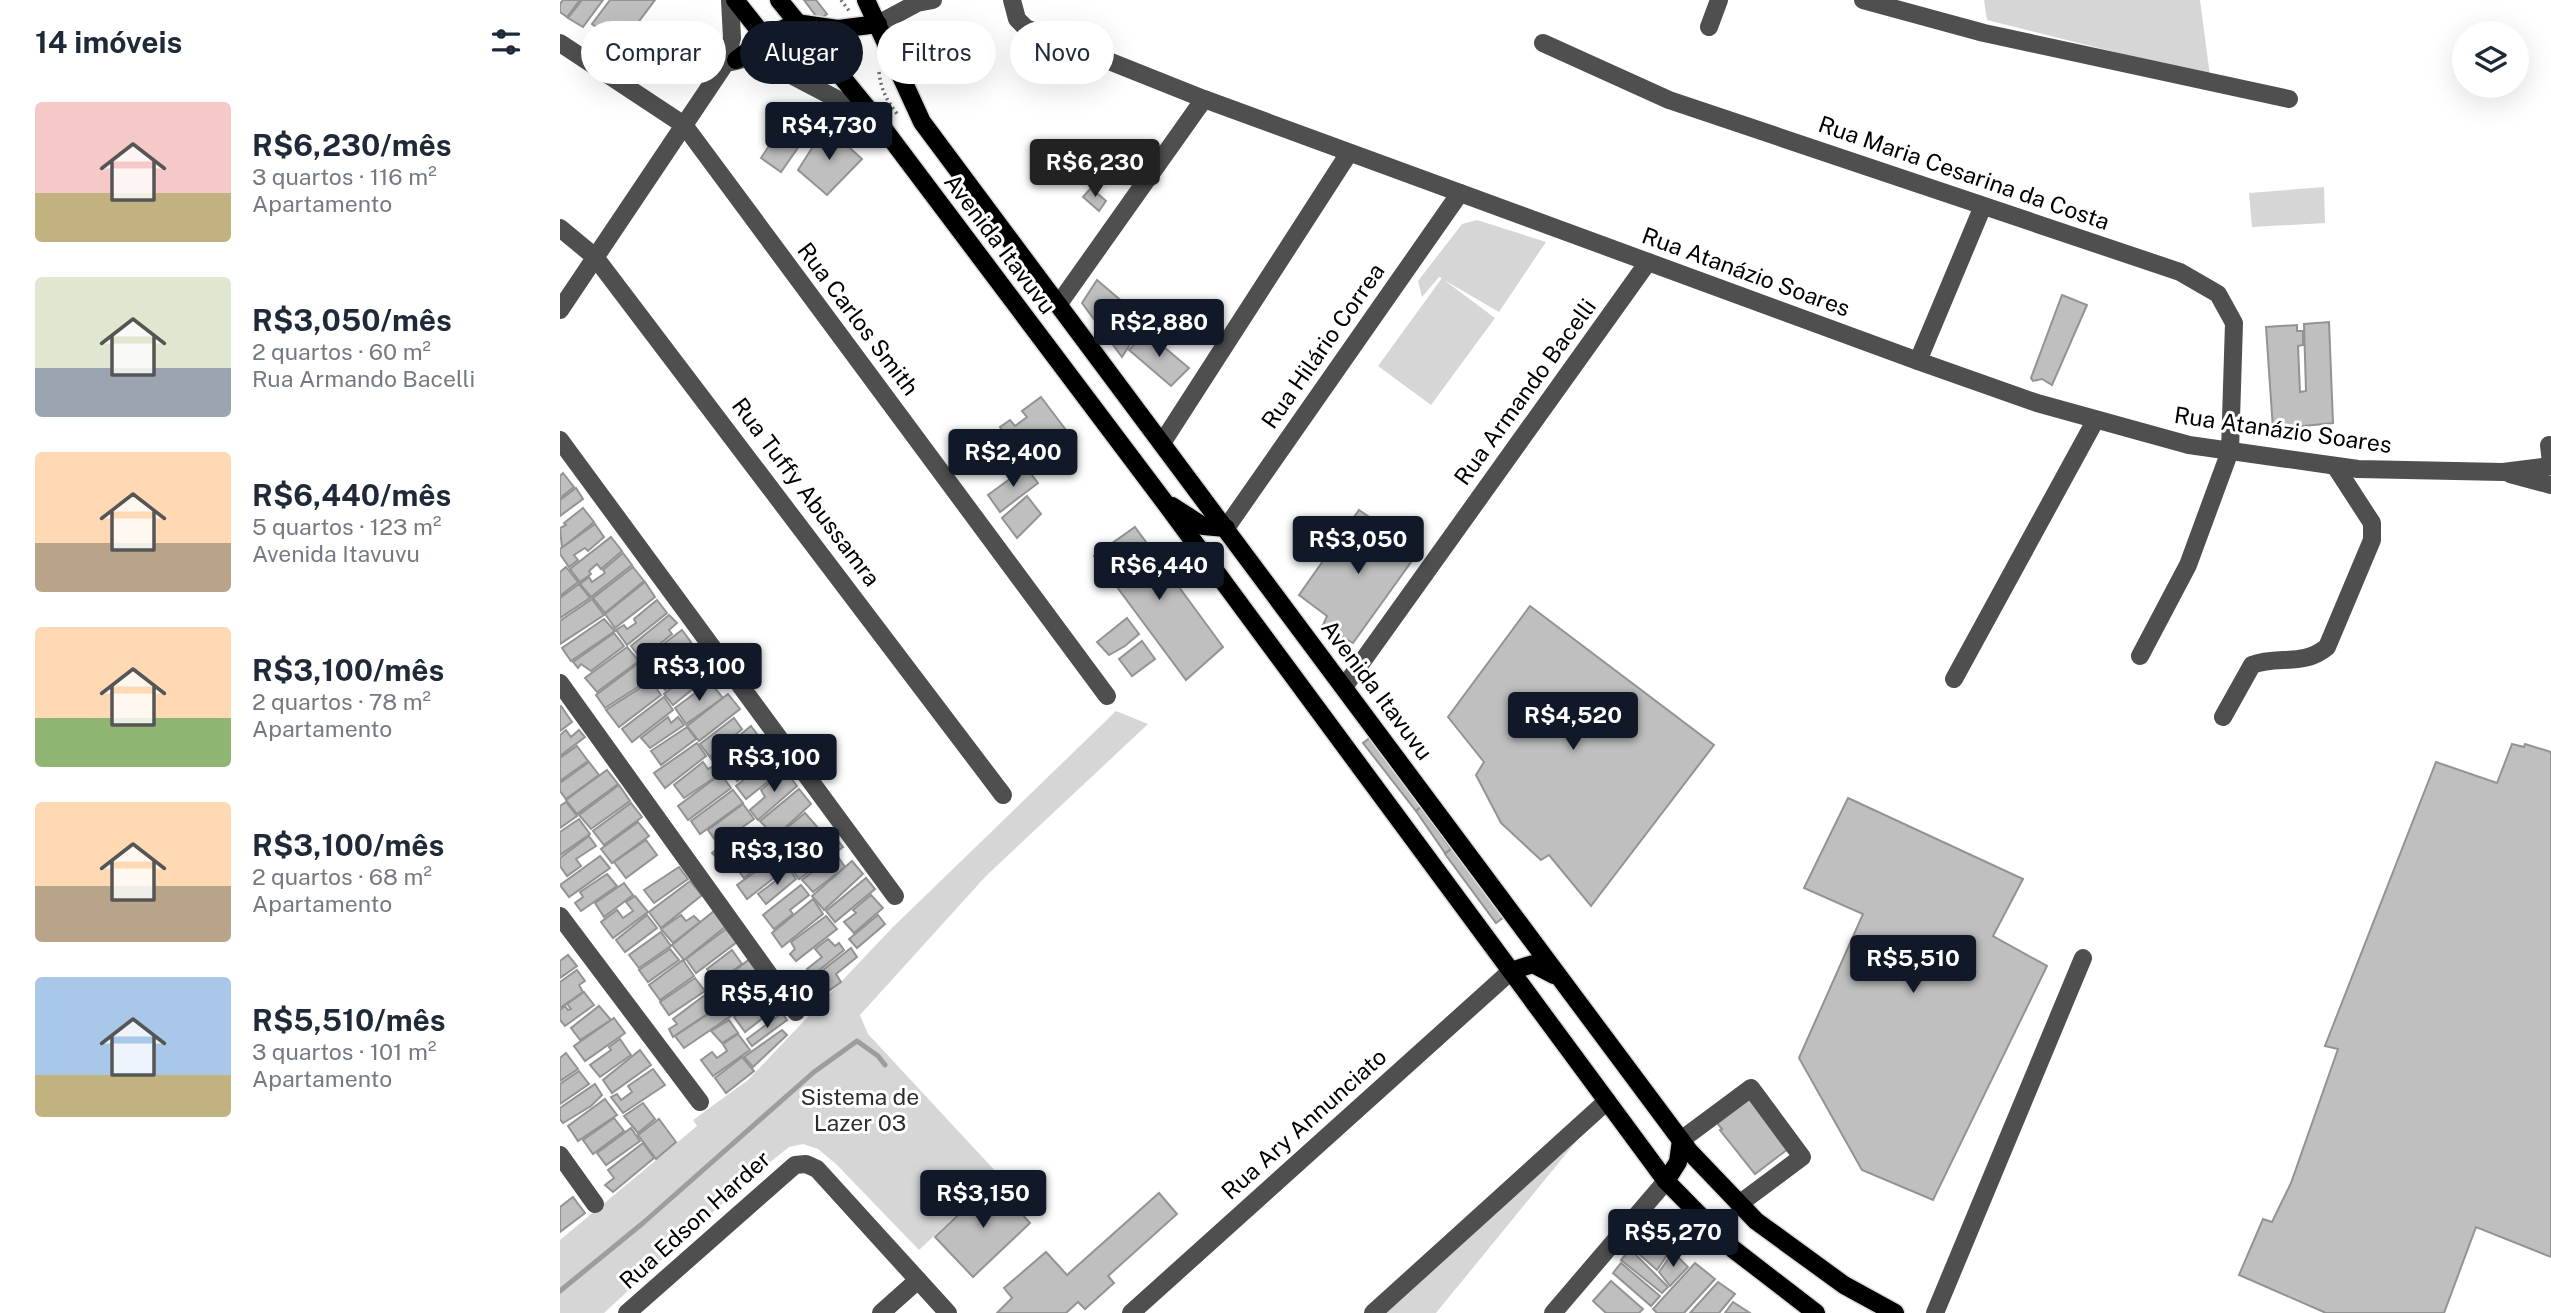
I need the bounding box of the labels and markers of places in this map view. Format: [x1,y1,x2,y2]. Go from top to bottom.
pin: R$4,730 [764,102,894,162]
pin: R$6,230 [1030,140,1160,199]
pin: R$2,880 [1094,300,1224,359]
pin: R$2,400 [948,430,1078,489]
pin: R$3,050 [1293,516,1423,576]
pin: R$6,440 [1094,542,1224,602]
pin: R$3,100 [634,644,764,703]
pin: R$4,520 [1508,692,1638,752]
pin: R$3,100 [709,734,839,794]
pin: R$3,130 [712,828,842,887]
pin: R$5,510 [1848,936,1978,995]
pin: R$5,410 [702,970,832,1030]
pin: R$3,150 [918,1170,1048,1230]
pin: R$5,270 [1608,1210,1738,1269]

